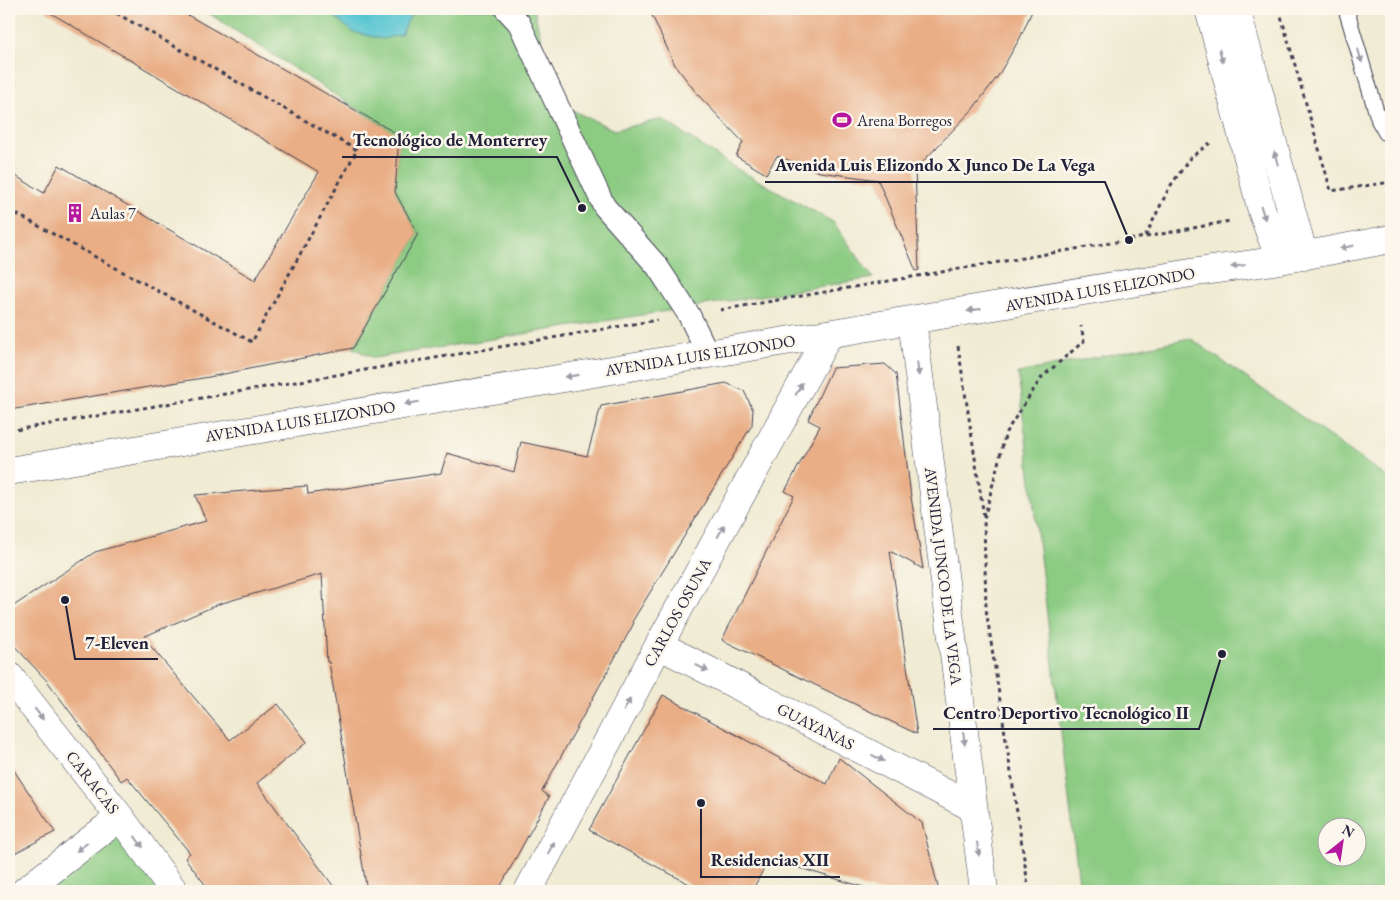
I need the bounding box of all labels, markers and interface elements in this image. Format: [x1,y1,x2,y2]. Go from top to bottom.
one-way arrow [1218,48,1226,63]
one-way arrow [1356,48,1364,63]
sports icon: Arena Borregos [831,109,853,131]
place label: Arena Borregos [856,110,952,131]
callout: Tecnológico de Monterrey [342,124,557,157]
text: Tecnológico de Monterrey [352,128,548,151]
callout: Avenida Luis Elizondo X Junco De La Vega [765,149,1105,182]
one-way arrow [1272,151,1280,166]
text: Avenida Luis Elizondo X Junco De La Vega [774,153,1095,176]
building icon: Aulas 7 [64,202,86,224]
place label: Aulas 7 [89,203,136,224]
one-way arrow [1260,206,1268,221]
one-way arrow [1340,243,1355,251]
street label: AVENIDA LUIS ELIZONDO [1003,262,1197,317]
one-way arrow [1230,263,1246,271]
one-way arrow [966,306,982,314]
street label: AVENIDA LUIS ELIZONDO [602,330,797,381]
one-way arrow [914,361,922,377]
one-way arrow [564,373,580,381]
one-way arrow [795,382,804,395]
street label: AVENIDA LUIS ELIZONDO [202,396,397,447]
one-way arrow [404,399,420,407]
street label: AVENIDA JUNCO DE LA VEGA [920,465,967,687]
one-way arrow [717,525,726,538]
street label: CARLOS OSUNA [639,553,716,670]
callout: 7-Eleven [75,626,158,659]
text: 7-Eleven [85,631,149,654]
one-way arrow [695,664,709,672]
callout: Centro Deportivo Tecnológico II [933,696,1199,729]
one-way arrow [623,698,631,712]
street label: GUAYANAS [774,698,858,755]
text: Centro Deportivo Tecnológico II [943,701,1189,724]
one-way arrow [34,707,44,721]
one-way arrow [960,731,968,747]
street label: CARACAS [61,746,124,818]
one-way arrow [870,754,885,762]
north arrow [1318,818,1368,868]
text: N [1339,820,1358,842]
one-way arrow [134,835,144,849]
one-way arrow [76,841,89,852]
one-way arrow [547,841,555,855]
one-way arrow [974,841,982,857]
callout: Residencias XII [701,844,840,877]
text: Residencias XII [711,848,830,871]

